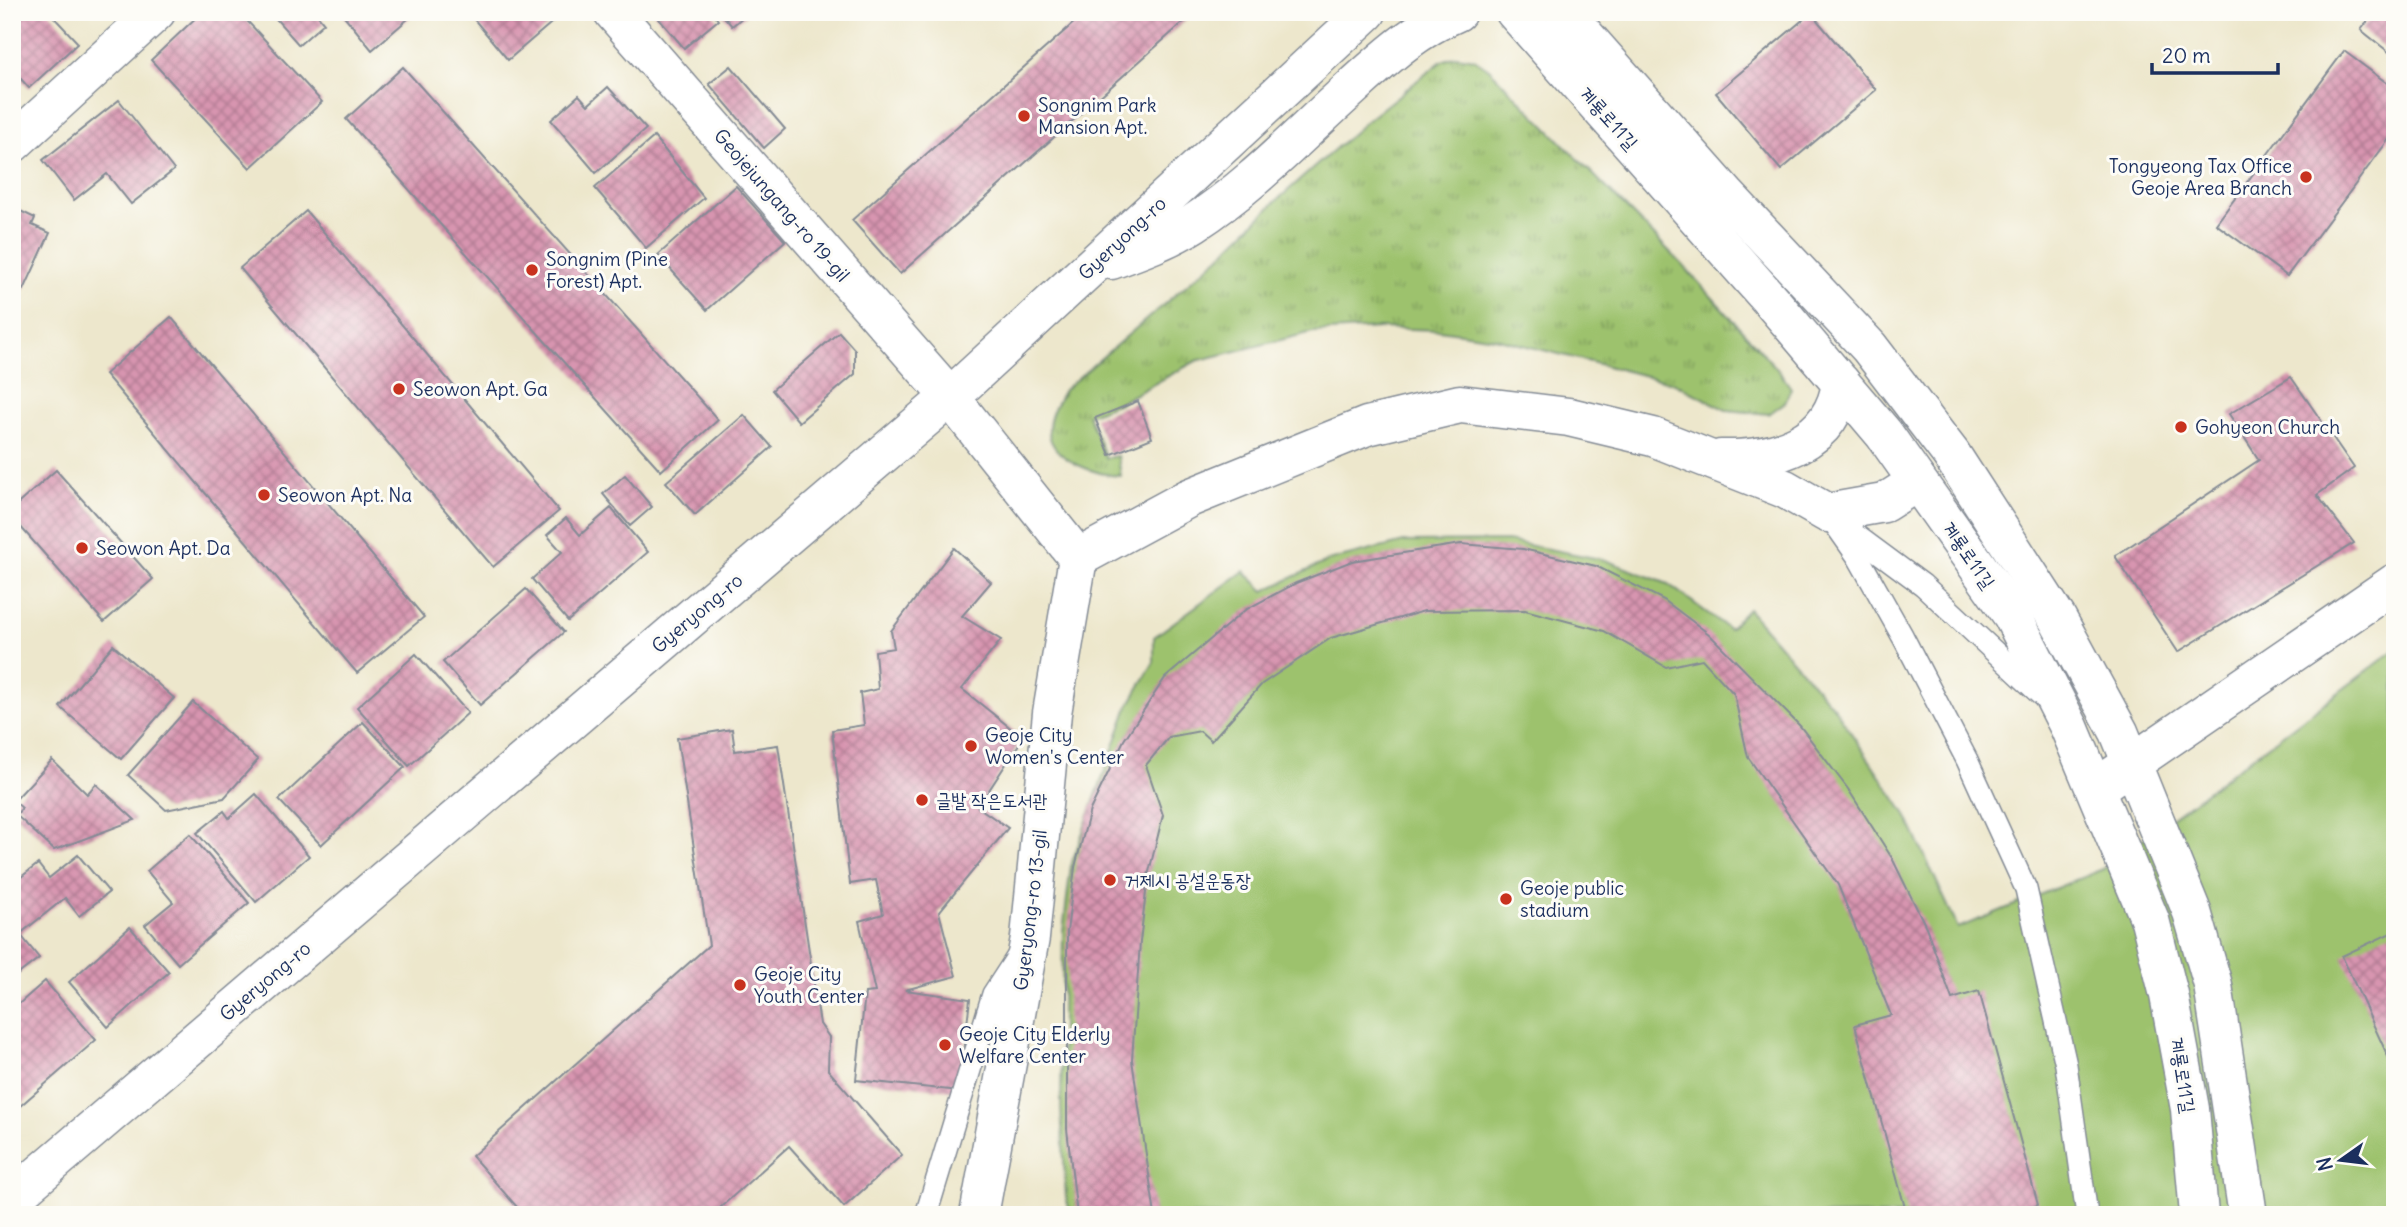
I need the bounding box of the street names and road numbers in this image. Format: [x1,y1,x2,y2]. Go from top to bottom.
street label: 계룡로11길 [1575,82,1643,154]
street label: Geojejungang-ro 19-gil [709,124,855,286]
street label: Gyeryong-ro [1073,191,1171,285]
street label: 계룡로11길 [1937,517,2001,593]
street label: Gyeryong-ro [647,568,747,658]
street label: Gyeryong-ro 13-gil [1008,828,1052,992]
street label: Gyeryong-ro [215,936,315,1026]
street label: 계룡로11길 [2165,1035,2201,1115]

